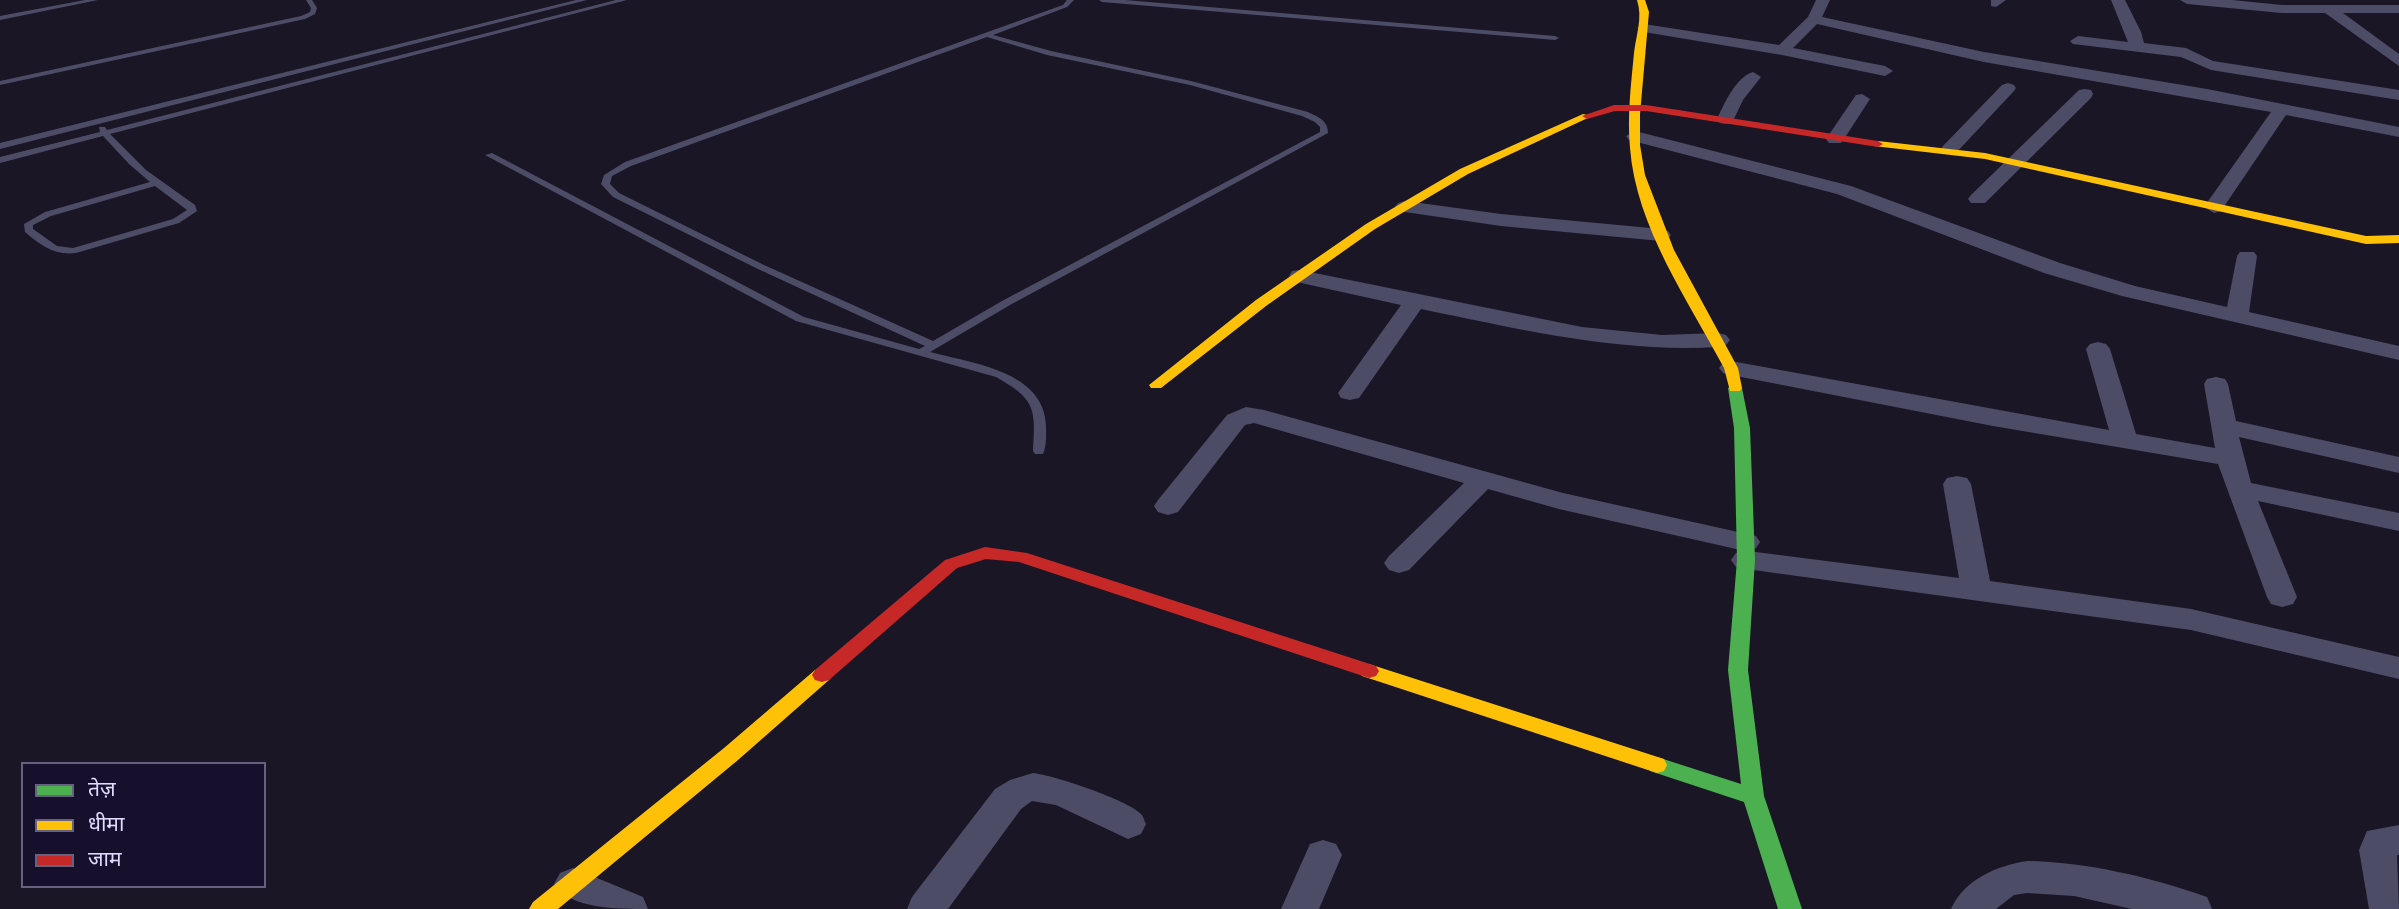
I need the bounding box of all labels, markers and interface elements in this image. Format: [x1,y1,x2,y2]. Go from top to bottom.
legend [21,762,266,888]
text: तेज़ [88,777,116,802]
text: धीमा [88,812,124,837]
text: जाम [88,847,122,872]

